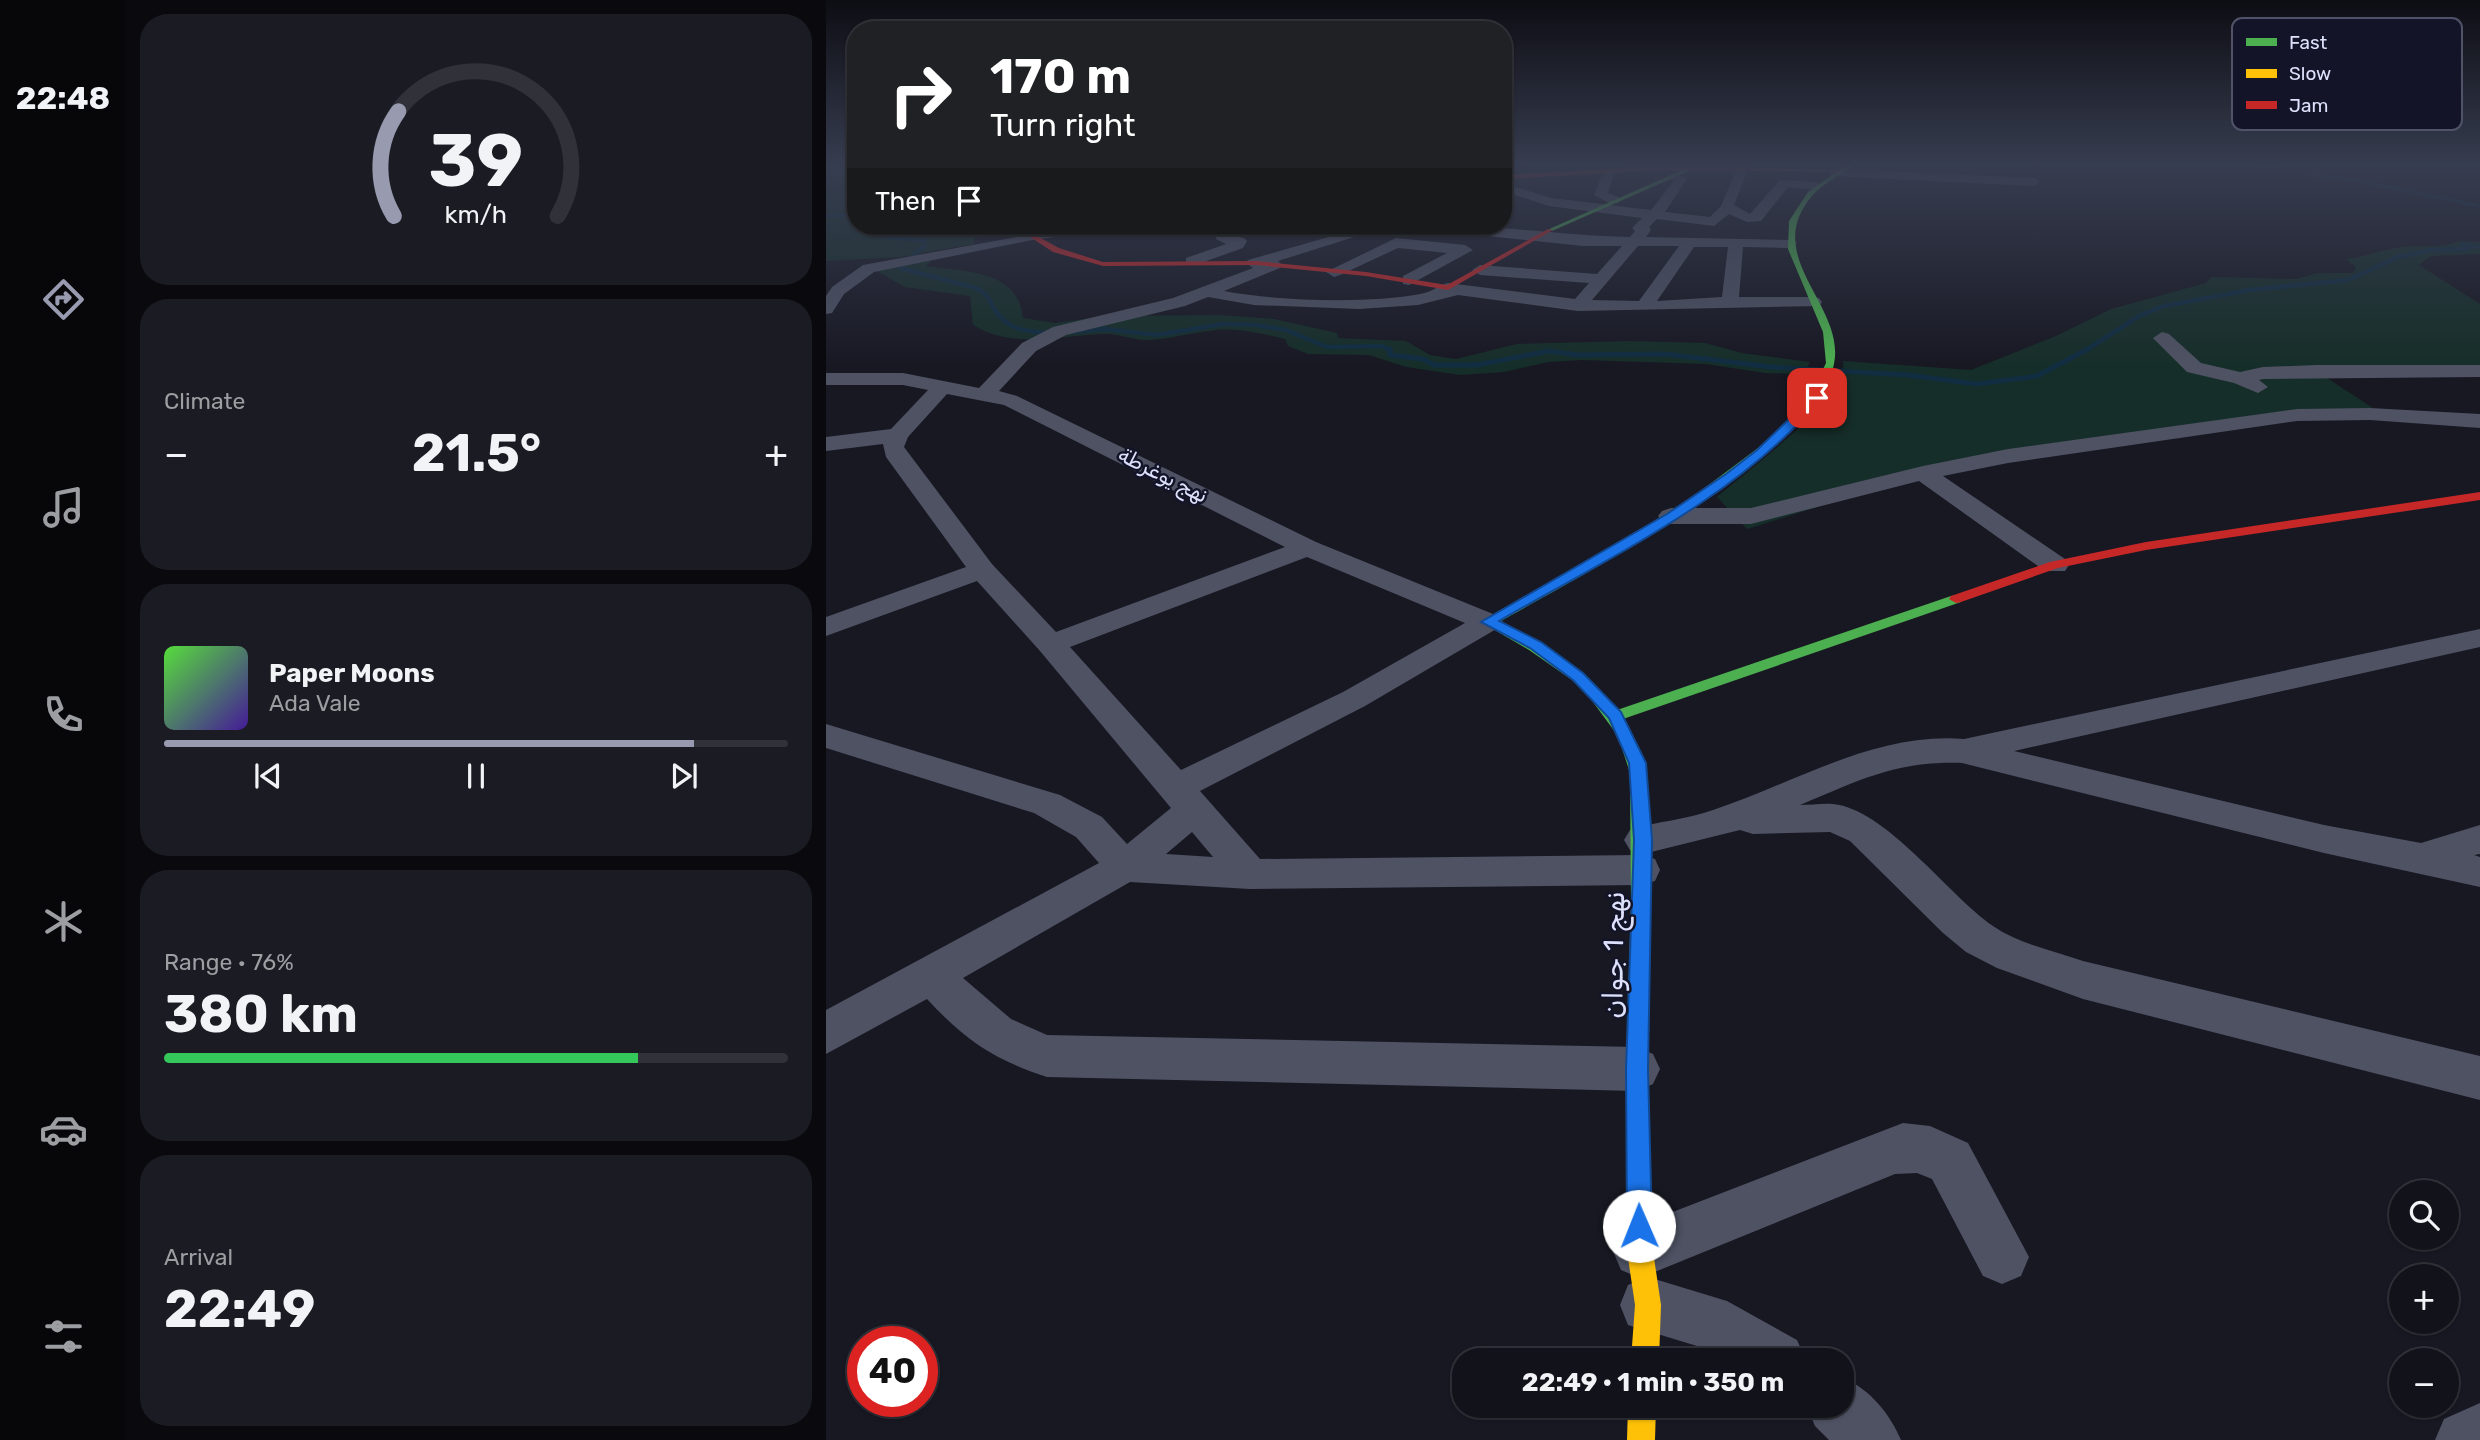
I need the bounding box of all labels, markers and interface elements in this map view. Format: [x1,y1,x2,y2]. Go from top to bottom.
legend [2232,18,2462,130]
text: Fast [2289,31,2328,54]
text: 170 m [990,47,1131,105]
icon: right [875,49,966,140]
text: Slow [2289,62,2331,85]
text: 22:48 [16,79,110,117]
text: Jam [2289,94,2328,117]
text: Turn right [990,106,1135,144]
text: 39 [429,118,523,204]
icon: arrive [950,182,988,220]
text: Then [875,186,936,217]
text: km/h [445,199,507,228]
icon: directions [39,275,88,324]
pin [1787,368,1847,428]
icon: arrive [1798,379,1836,417]
text: Climate [164,387,245,415]
text: 21.5° [412,422,541,484]
text: − [164,431,189,477]
text: + [764,431,788,477]
street label: نهج يوغرطة [1113,441,1212,510]
icon: music [39,483,88,532]
text: Paper Moons [269,658,435,689]
text: Ada Vale [269,689,361,717]
icon: phone [39,690,88,739]
icon: previous [249,757,287,795]
icon: pause [457,757,495,795]
icon: next [665,757,703,795]
street label: نهج 1 جوان [1596,891,1634,1019]
icon: climate [39,897,88,946]
text: Range · 76% [164,948,294,976]
text: 380 km [164,983,358,1045]
icon: car [39,1105,88,1154]
map controls [2389,1180,2459,1418]
button: search [2389,1180,2459,1250]
position arrow [1602,1189,1676,1263]
text: Arrival [164,1243,233,1271]
button: + [2389,1264,2459,1334]
text: 22:49 [164,1278,315,1340]
icon: filters [39,1312,88,1361]
speed limit sign: 40 [847,1326,938,1417]
button: − [2389,1348,2459,1418]
text: 22:49 · 1 min · 350 m [1522,1367,1784,1398]

